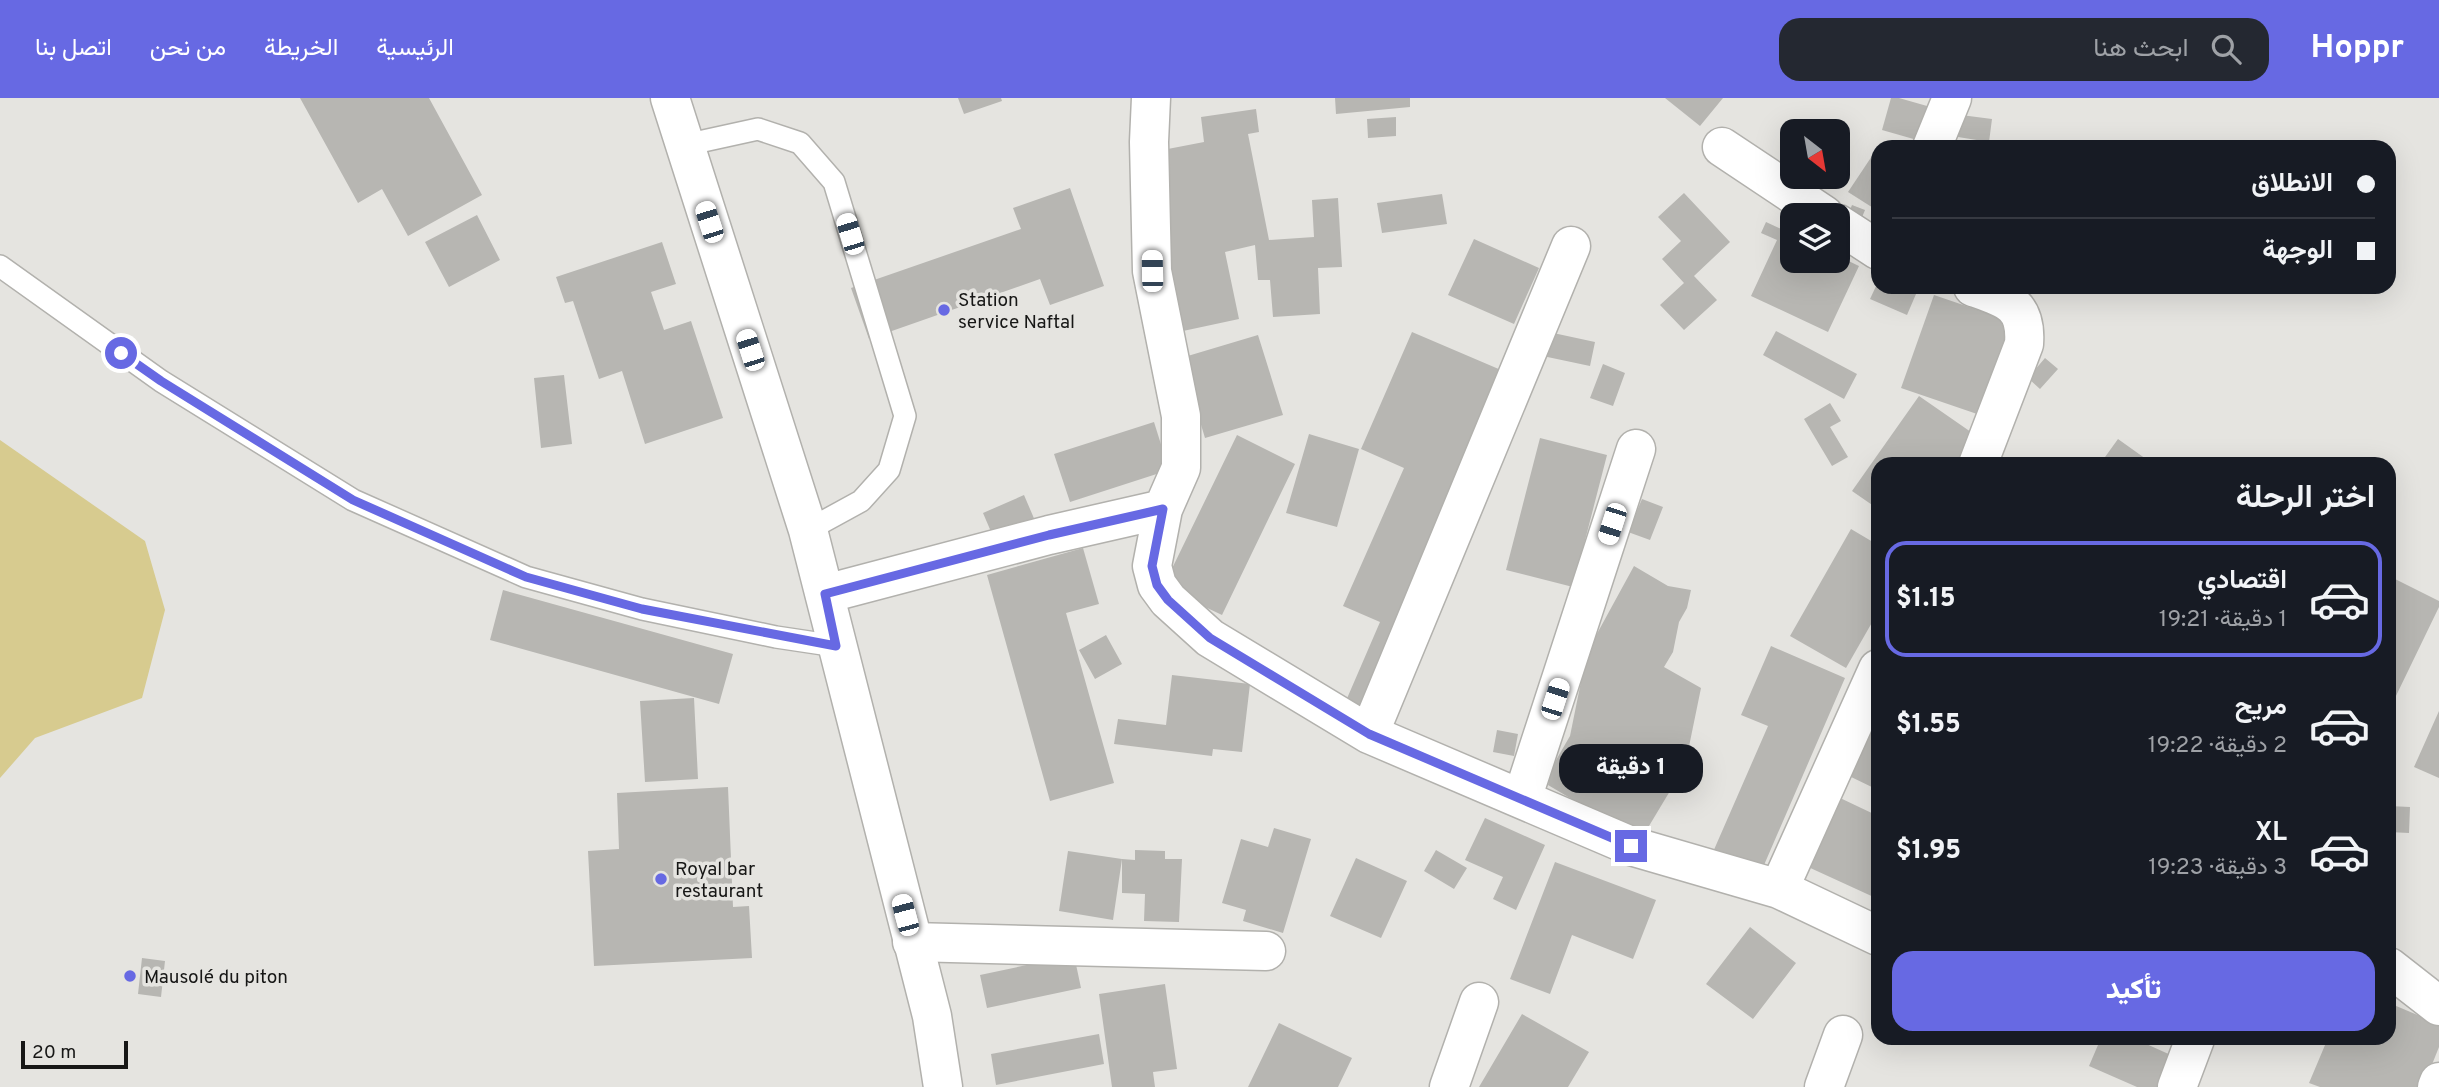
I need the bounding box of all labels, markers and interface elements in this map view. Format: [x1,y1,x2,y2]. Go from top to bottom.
search box [1779,18,2269,81]
text: Hoppr [2311,28,2404,70]
icon: search [2207,30,2245,68]
text: ابحث هنا [2093,33,2189,66]
text: اتصل بنا [35,34,112,64]
text: من نحن [150,34,226,64]
text: الخريطة [264,34,338,64]
text: الرئيسية [376,34,454,64]
north arrow [1780,119,1850,189]
map controls [1780,119,1850,273]
text: الانطلاق [2251,168,2333,201]
car [693,199,726,245]
button: layers [1780,203,1850,273]
car [834,211,867,257]
text: الوجهة [2262,235,2333,268]
car [1142,250,1163,292]
place label: Station service Naftal [958,289,1075,335]
marker: Station service Naftal [936,302,952,318]
car [734,327,767,373]
route start [105,337,137,369]
text: اختر الرحلة [2236,479,2375,519]
car [1596,501,1629,547]
text: اقتصادي [2198,565,2287,598]
icon: car [2308,568,2371,631]
text: $1.15 [1896,583,1956,616]
text: 1 دقيقة · 19:21 [2159,606,2287,635]
car [1539,676,1572,722]
text: مريح [2235,691,2287,724]
icon: car [2308,694,2371,757]
text: $1.55 [1896,709,1961,742]
text: 2 دقيقة · 19:22 [2148,732,2287,761]
callout: 1 دقيقة [1559,744,1703,794]
text: 1 دقيقة [1596,754,1666,783]
text: XL [2255,817,2287,850]
icon: car [2308,820,2371,883]
route end [1615,830,1647,862]
text: $1.95 [1896,835,1961,868]
text: 3 دقيقة · 19:23 [2148,854,2287,883]
place label: Royal bar restaurant [675,858,763,904]
marker: Royal bar restaurant [653,871,669,887]
car [890,892,921,938]
button: تأكيد [1892,951,2375,1031]
place label: Mausolé du piton [144,966,288,990]
marker: Mausolé du piton [122,968,138,984]
scale bar [21,1038,128,1070]
text: 20 m [32,1041,76,1065]

